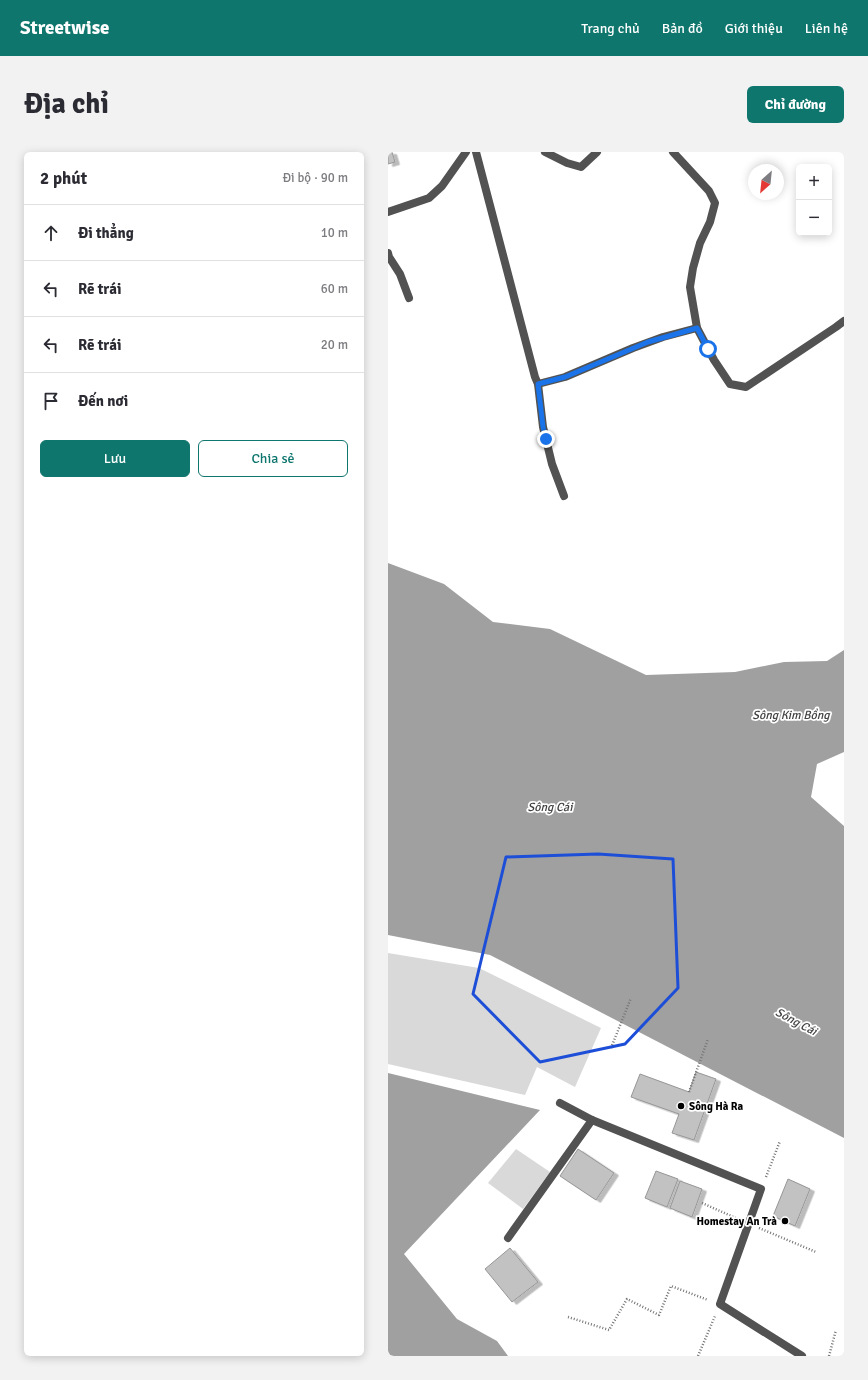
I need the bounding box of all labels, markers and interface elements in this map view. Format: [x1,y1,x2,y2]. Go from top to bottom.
text: Streetwise [20,16,110,40]
text: Trang chủ [581,20,640,37]
text: Bản đồ [662,20,703,37]
text: Giới thiệu [725,20,783,37]
text: Liên hệ [805,20,848,37]
button: Chỉ đường [747,86,844,123]
text: Địa chỉ [24,87,109,121]
north arrow [748,164,784,200]
map controls [796,164,832,236]
button: + [796,164,832,200]
text: 2 phút [40,168,87,189]
text: Đi bộ · 90 m [282,170,348,186]
button: − [796,200,832,236]
icon: ahead [40,222,62,244]
text: Đi thẳng [78,224,134,242]
text: 10 m [321,225,348,241]
icon: left [40,278,62,300]
text: Rẽ trái [78,280,121,298]
text: 60 m [321,281,348,297]
icon: left [40,334,62,356]
text: Rẽ trái [78,336,121,354]
text: 20 m [321,337,348,353]
route start [699,340,717,358]
icon: arrive [40,390,62,412]
text: Đến nơi [78,392,128,410]
route end [537,430,555,448]
button: Lưu [40,440,190,477]
button: Chia sẻ [198,440,348,477]
water label: Sông Kim Bồng [752,708,831,723]
water label: Sông Cái [528,800,574,815]
water label: Sông Cái [773,1005,821,1040]
place label: Sông Hà Ra [689,1100,744,1113]
marker: Sông Hà Ra [676,1101,686,1111]
place label: Homestay An Trà [696,1215,777,1228]
marker: Homestay An Trà [780,1216,790,1226]

